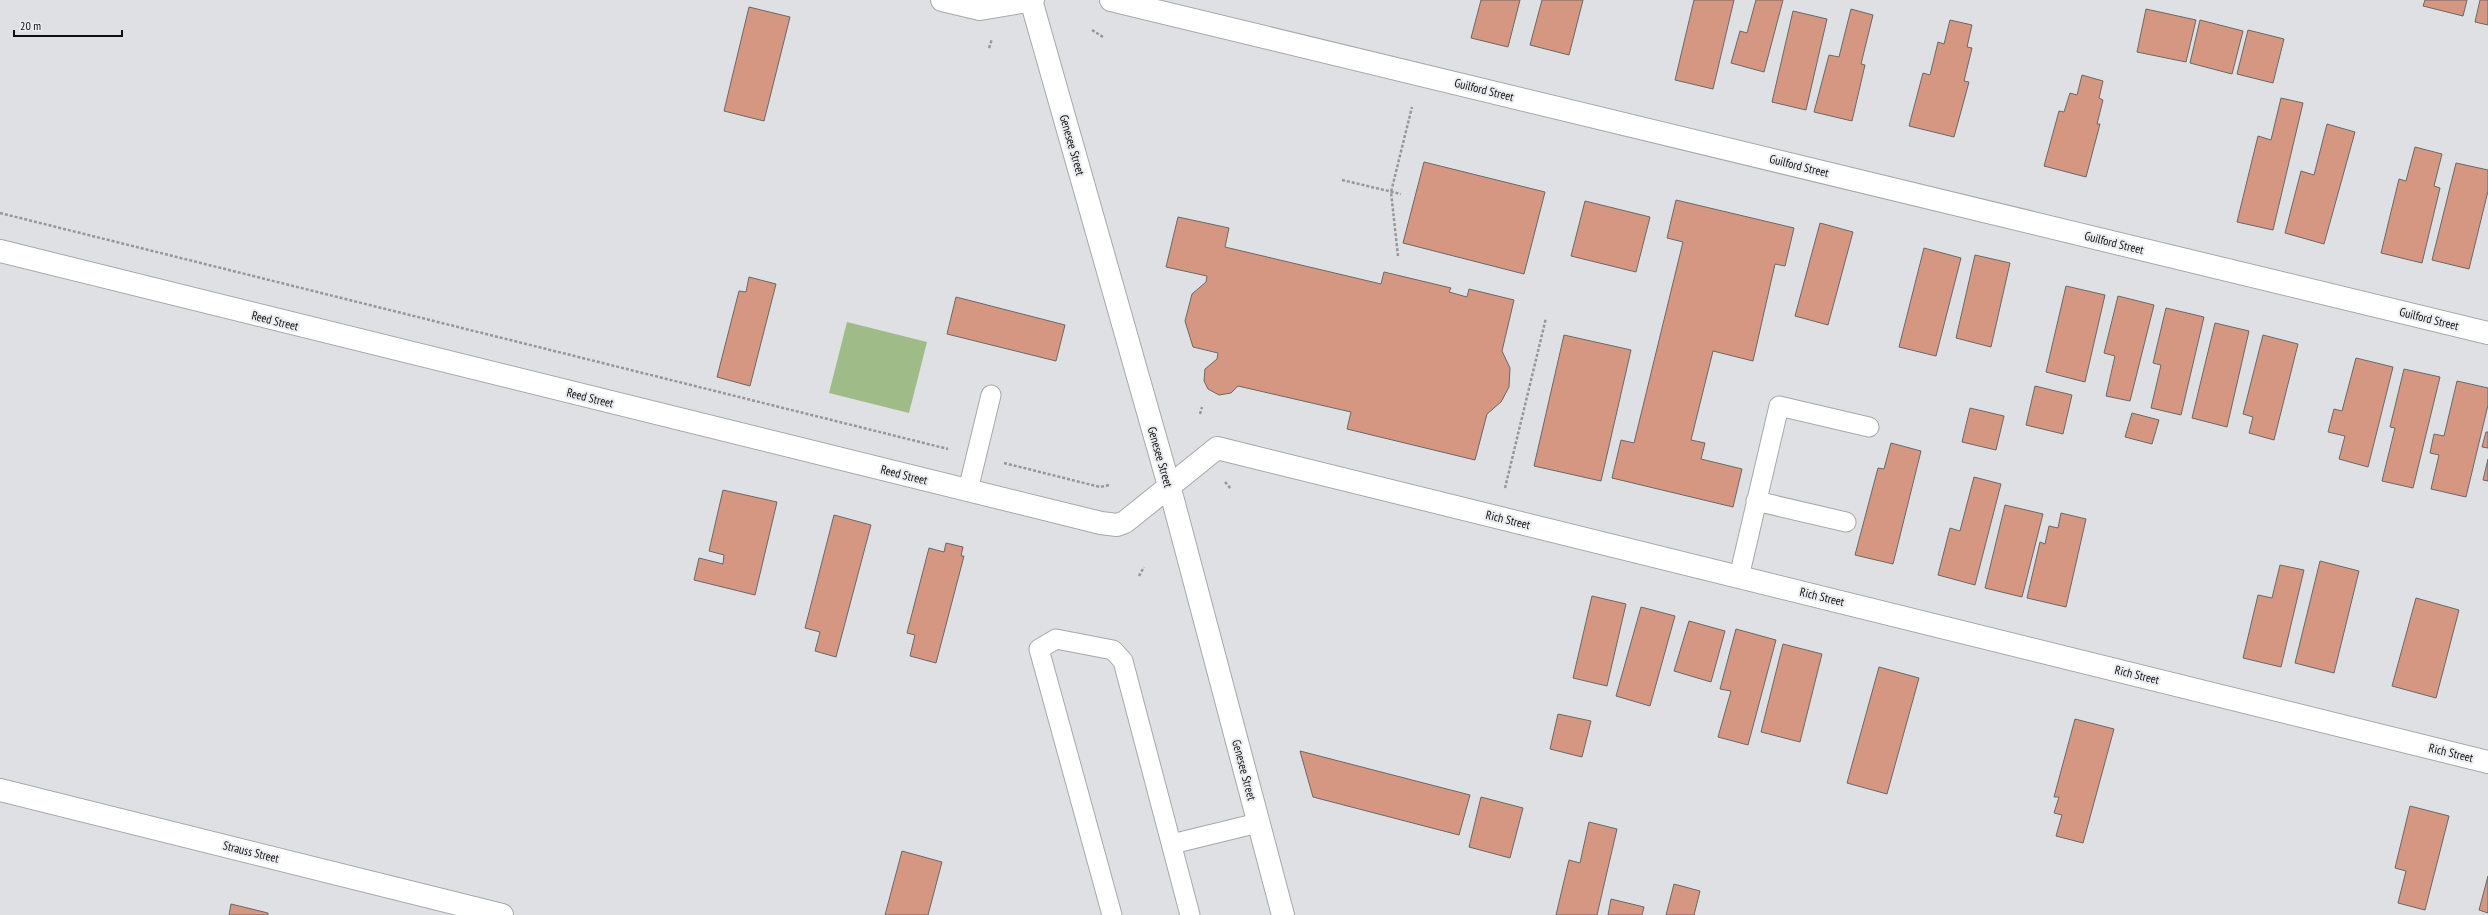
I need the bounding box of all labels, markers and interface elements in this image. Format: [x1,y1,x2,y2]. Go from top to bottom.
scale bar [14,12,122,38]
text: 20 m [20,18,41,33]
street label: Guilford Street [1453,75,1516,104]
street label: Genesee Street [1057,113,1088,178]
street label: Guilford Street [1768,151,1831,180]
street label: Guilford Street [2083,228,2146,257]
street label: Guilford Street [2398,304,2461,333]
street label: Reed Street [250,307,301,334]
street label: Reed Street [565,384,616,411]
street label: Genesee Street [1145,425,1176,490]
street label: Reed Street [879,461,930,488]
street label: Rich Street [1484,507,1533,532]
street label: Rich Street [1798,584,1847,609]
street label: Rich Street [2113,662,2162,687]
street label: Genesee Street [1229,738,1260,803]
street label: Rich Street [2427,740,2476,765]
street label: Strauss Street [222,837,281,866]

